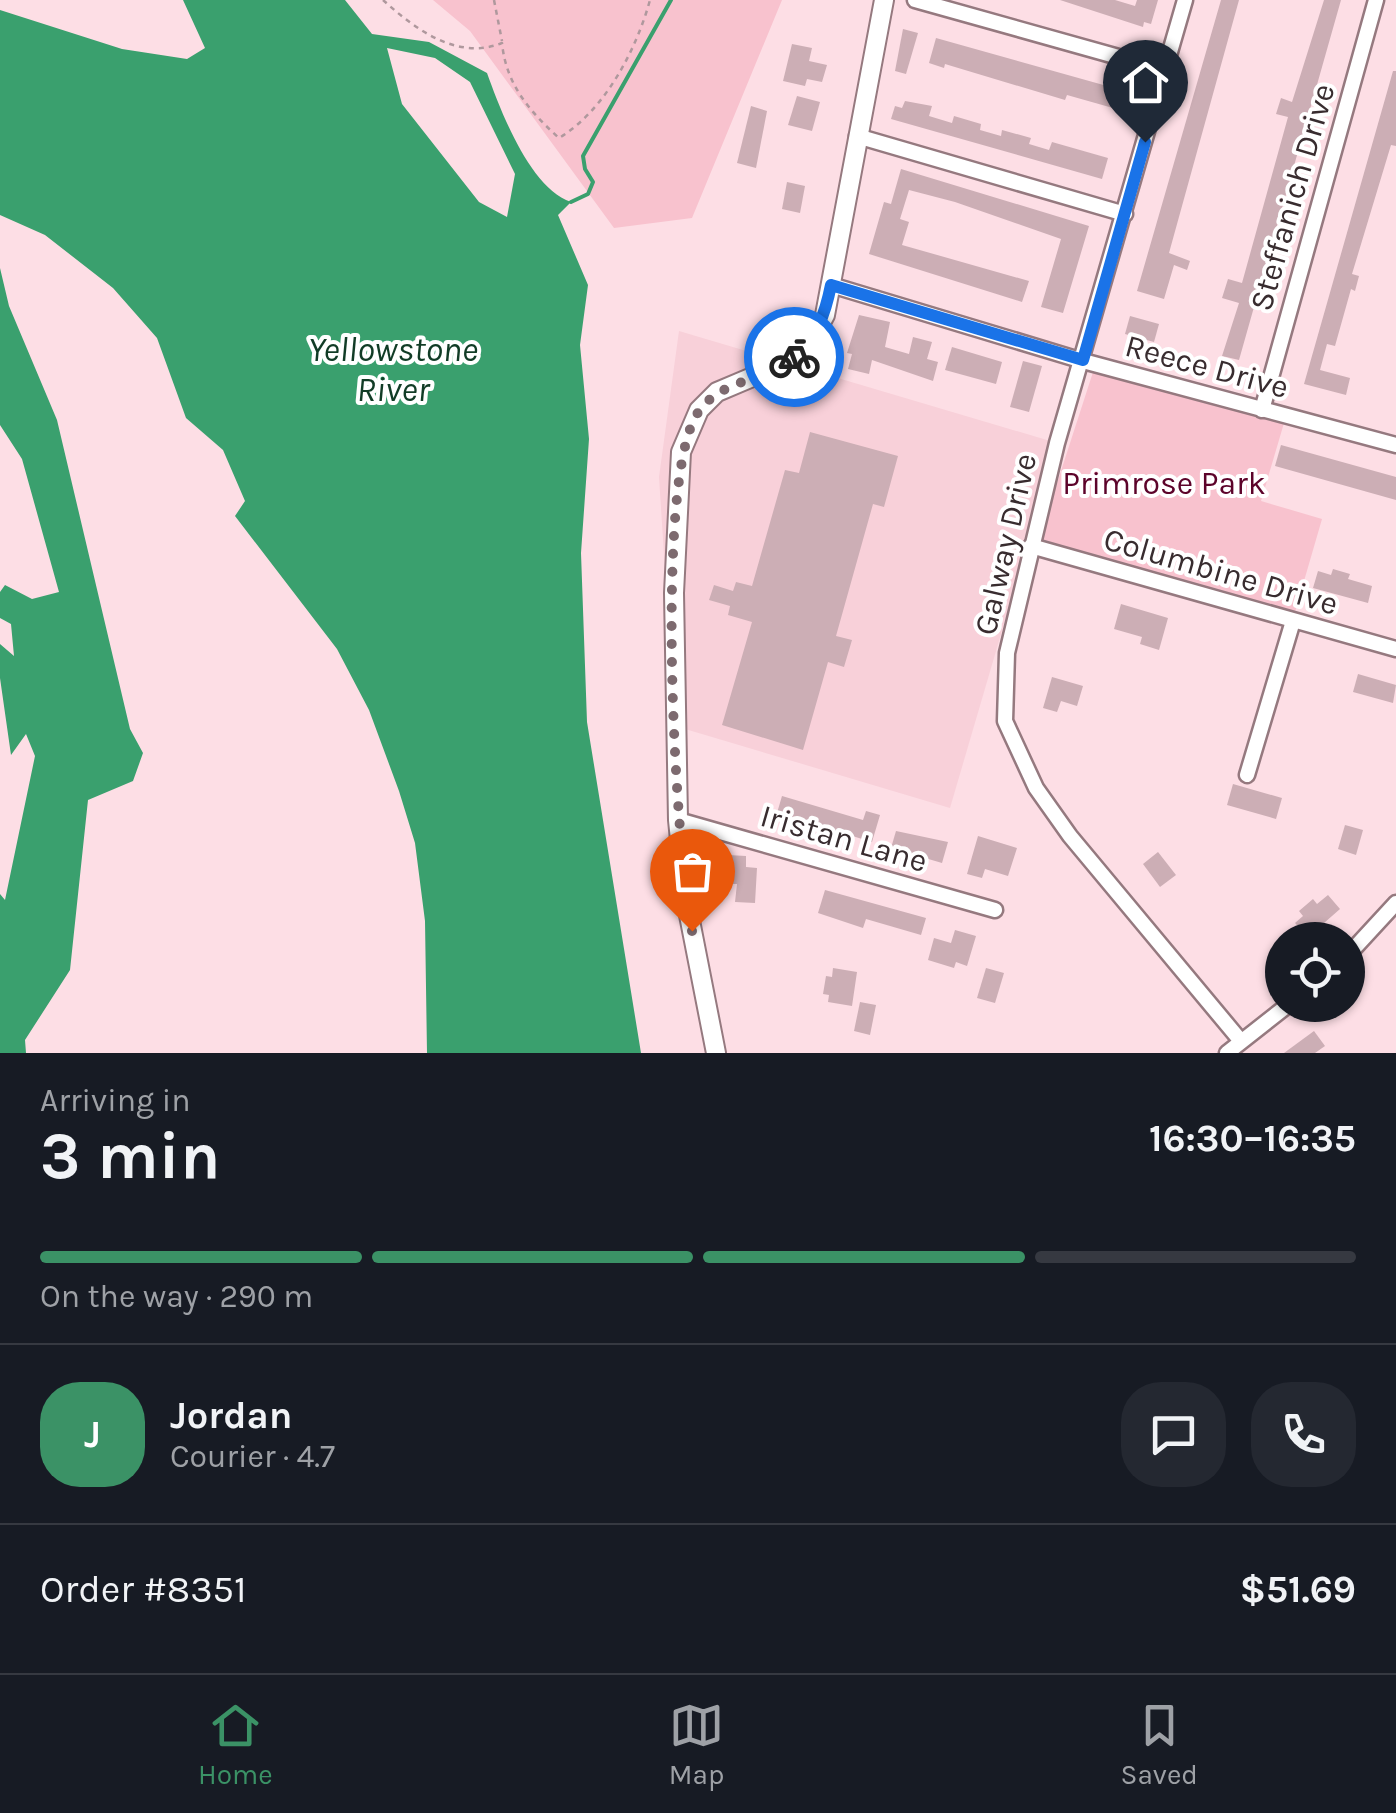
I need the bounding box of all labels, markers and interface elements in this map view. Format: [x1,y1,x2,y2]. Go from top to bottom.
pin [1103,40,1188,143]
icon: home [1118,55,1173,110]
street label: Steffanich Drive [1242,79,1343,315]
courier [744,307,844,407]
street label: Reece Drive [1121,327,1293,406]
water label: Yellowstone River [308,329,478,410]
icon: bike [767,330,822,385]
street label: Galway Drive [967,450,1044,639]
park label: Primrose Park [1062,465,1266,502]
street label: Columbine Drive [1099,520,1342,623]
street label: Iristan Lane [756,797,932,880]
pin [650,829,735,932]
icon: bag [665,844,720,899]
map controls [1265,922,1365,1022]
button: locate [1265,922,1365,1022]
text: Arriving in [40,1082,191,1119]
text: 16:30–16:35 [1149,1116,1356,1161]
text: 3 min [40,1118,220,1194]
text: On the way · 290 m [40,1278,313,1315]
button: chat [1121,1382,1226,1487]
button: phone [1251,1382,1356,1487]
text: Jordan [170,1393,293,1438]
text: J [84,1412,101,1457]
text: Courier · 4.7 [170,1438,335,1475]
text: Order #8351 [40,1567,247,1612]
text: $51.69 [1240,1567,1356,1612]
tab: Home [198,1698,273,1791]
tab: Map [669,1698,724,1791]
tab: Saved [1121,1698,1198,1791]

